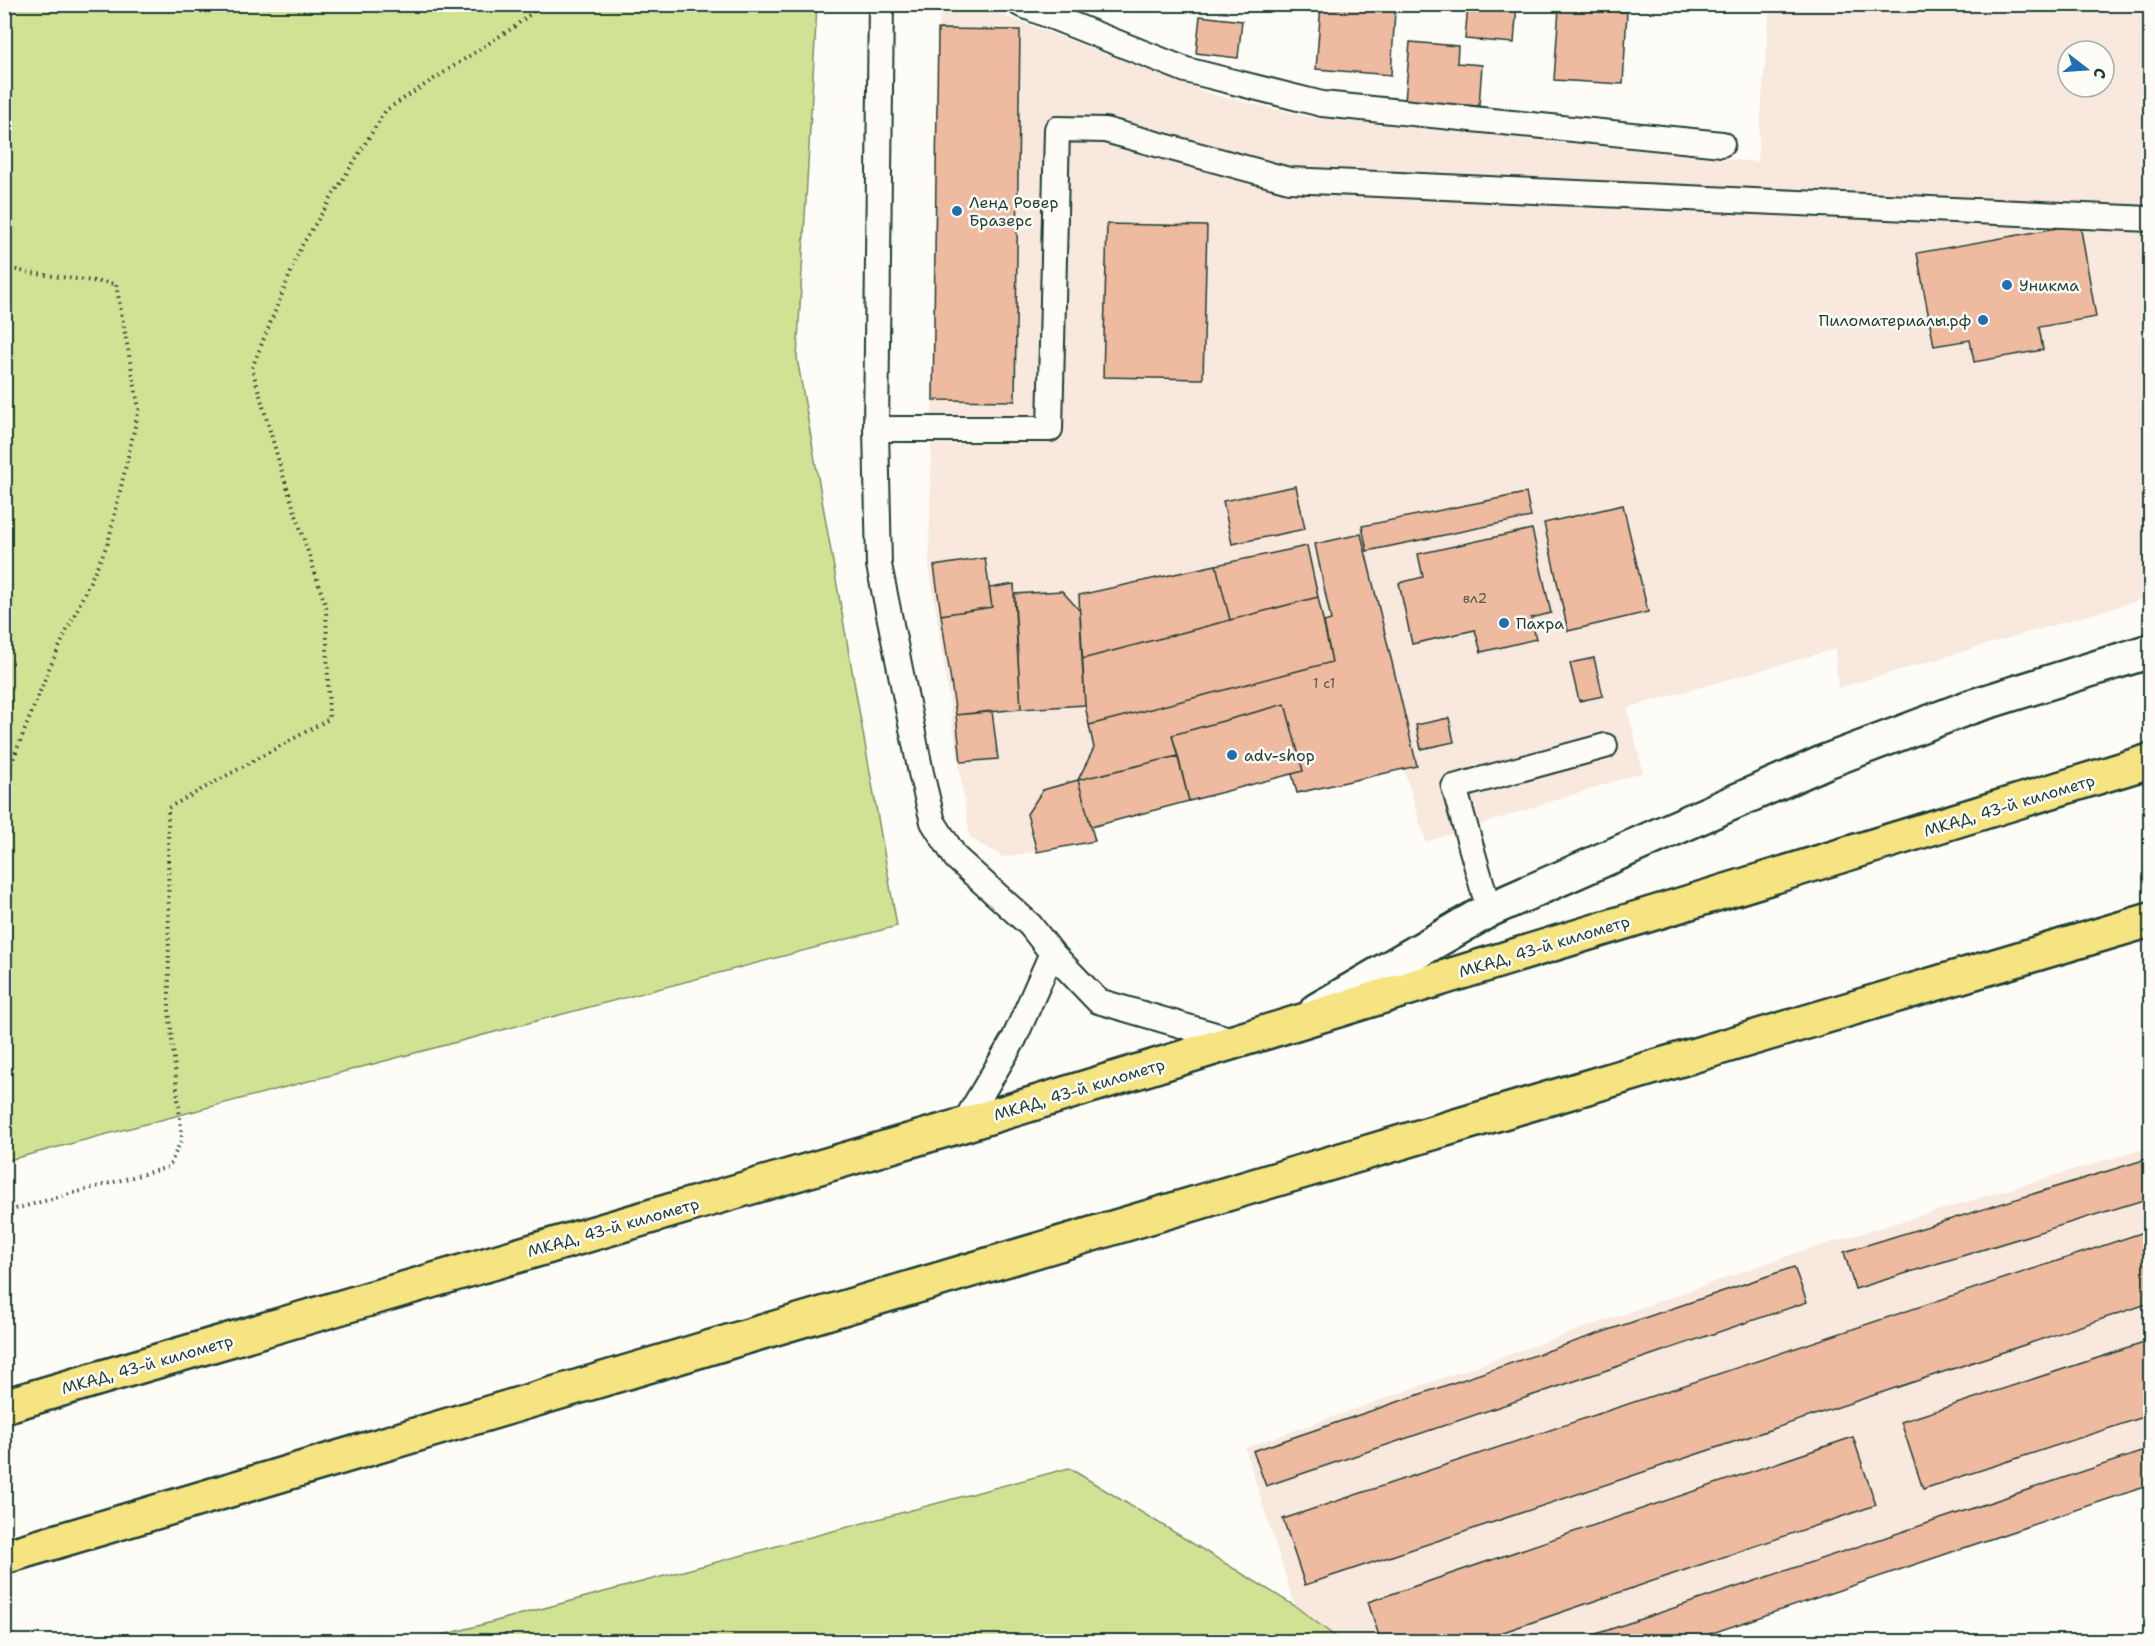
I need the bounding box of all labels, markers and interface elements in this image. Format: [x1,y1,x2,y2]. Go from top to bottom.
north arrow [2056,39,2116,99]
text: С [2088,65,2111,81]
place label: Ленд Ровер Бразерс [969,192,1058,231]
marker: Ленд Ровер Бразерс [950,204,964,218]
place label: Уникма [2019,275,2079,296]
marker: Уникма [2000,278,2014,292]
place label: Пиломатериалы.рф [1819,310,1971,331]
marker: Пиломатериалы.рф [1976,313,1990,327]
house number: вл2 [1463,589,1487,607]
place label: Пахра [1516,613,1564,634]
marker: Пахра [1497,616,1511,630]
house number: 1 с1 [1313,674,1335,692]
place label: adv-shop [1244,745,1315,766]
marker: adv-shop [1225,748,1239,762]
street label: МКАД, 43-й километр [1921,769,2097,842]
street label: МКАД, 43-й километр [1456,910,1632,983]
street label: МКАД, 43-й километр [991,1053,1167,1126]
street label: МКАД, 43-й километр [525,1193,701,1262]
street label: МКАД, 43-й километр [59,1330,235,1399]

